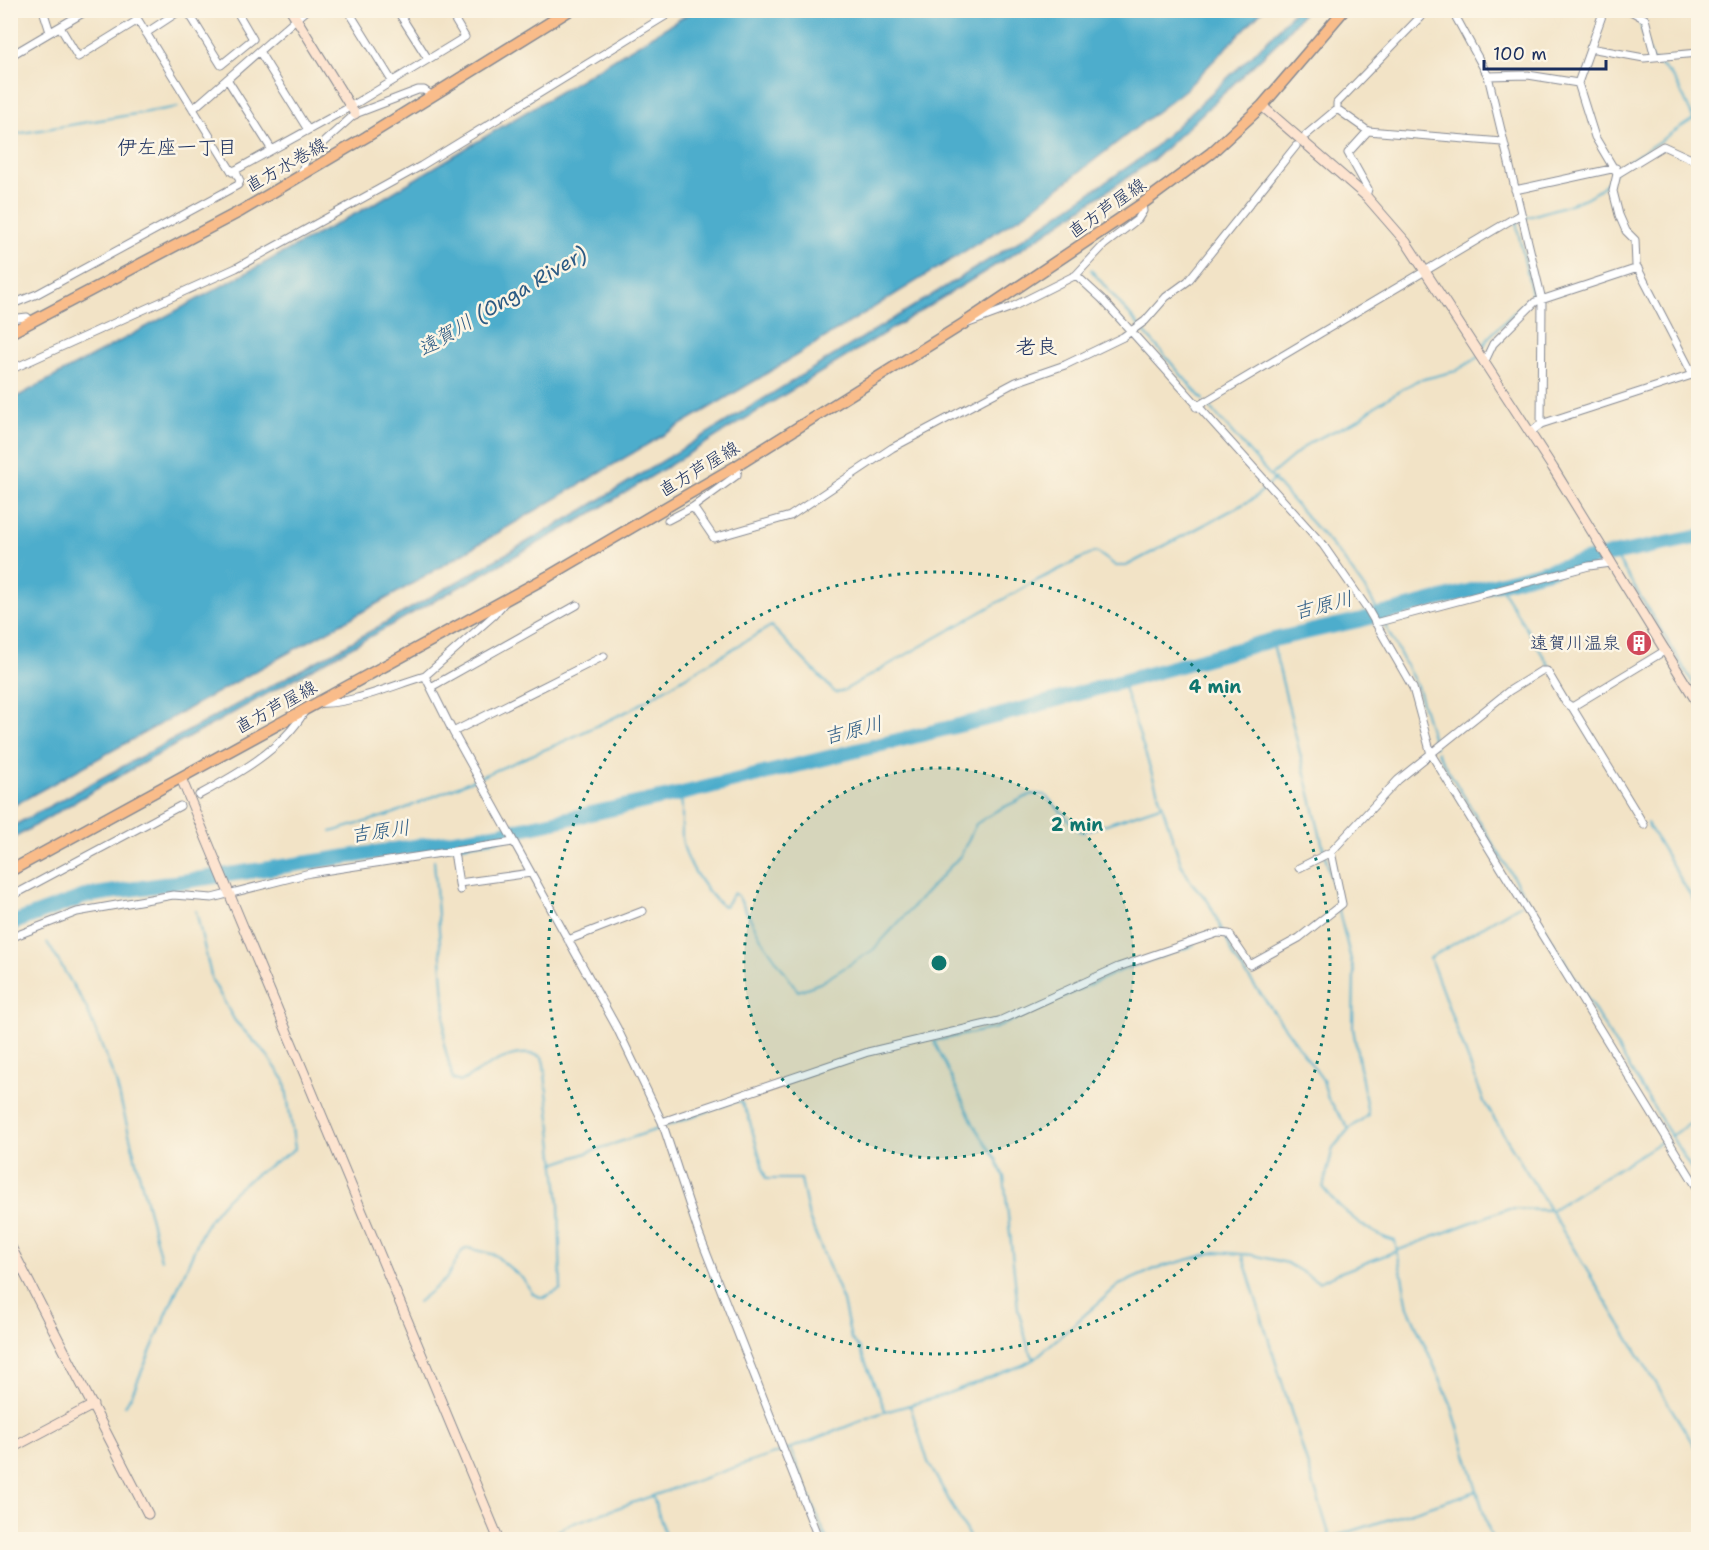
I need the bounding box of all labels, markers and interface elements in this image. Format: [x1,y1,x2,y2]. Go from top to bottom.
scale bar [1484,33,1606,71]
text: 100 m [1493,42,1547,66]
street label: 直方水巻線 [241,132,331,198]
district label: 伊左座一丁目 [117,134,237,160]
street label: 直方芦屋線 [1063,172,1151,244]
water label: 遠賀川 (Onga River) [413,240,591,362]
district label: 老良 [1015,333,1057,361]
street label: 直方芦屋線 [654,436,744,502]
water label: 吉原川 [1291,585,1355,625]
building icon: 遠賀川温泉 [1624,628,1654,658]
place label: 遠賀川温泉 [1530,631,1620,655]
street label: 直方芦屋線 [231,675,321,739]
text: 4 min [1189,675,1241,699]
water label: 吉原川 [821,710,885,750]
text: 2 min [1051,813,1103,837]
water label: 吉原川 [348,814,412,848]
centre of rings [929,953,949,973]

